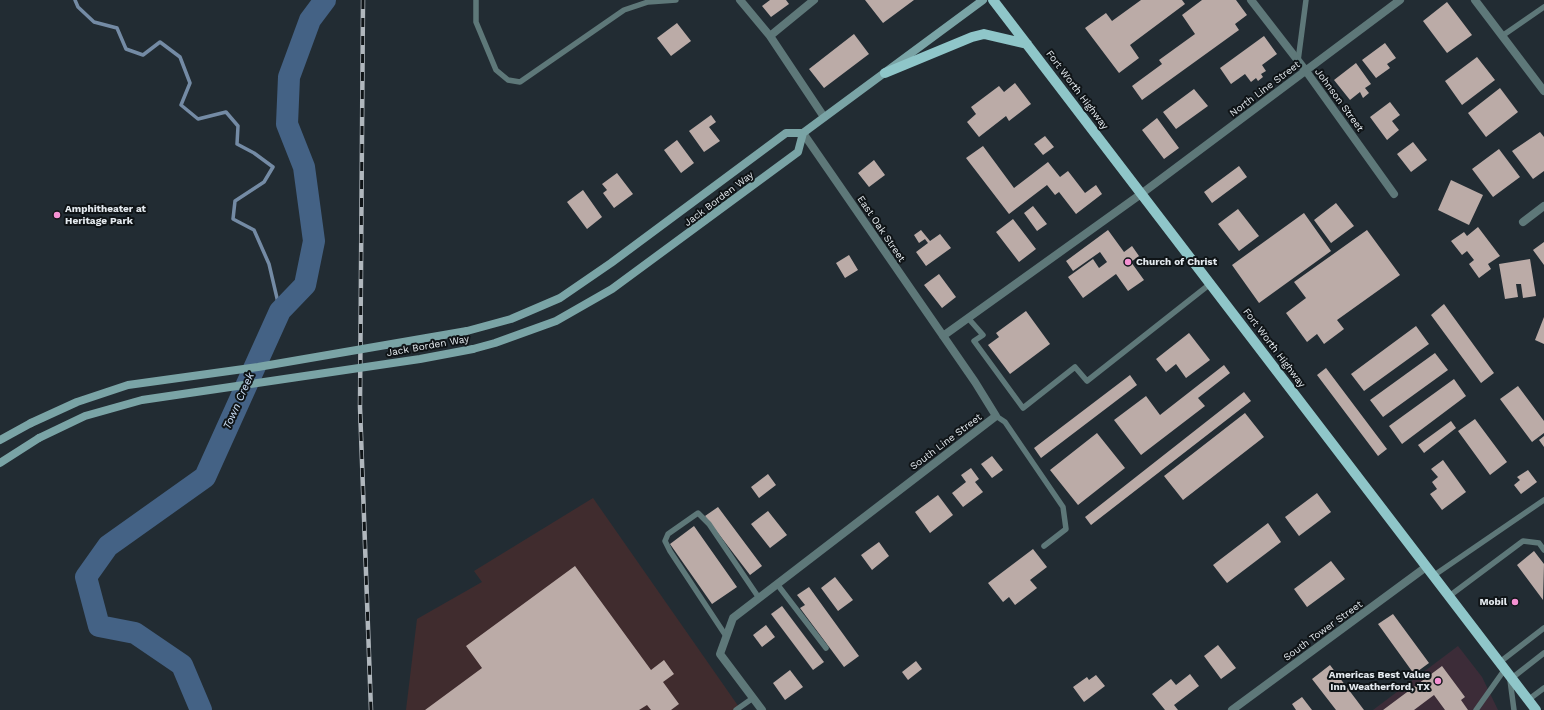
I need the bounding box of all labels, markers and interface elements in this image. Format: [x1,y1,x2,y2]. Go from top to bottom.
street label: Fort Worth Highway [1043,48,1111,132]
street label: North Line Street [1227,59,1303,119]
street label: Johnson Street [1312,66,1366,134]
street label: Jack Borden Way [682,169,756,229]
street label: East Oak Street [854,194,908,264]
place label: Amphitheater at Heritage Park [65,203,146,226]
marker: Amphitheater at Heritage Park [52,210,62,220]
place label: Church of Christ [1136,256,1217,268]
marker: Church of Christ [1123,257,1133,267]
street label: Fort Worth Highway [1240,306,1308,390]
street label: Jack Borden Way [386,333,470,359]
water label: Town Creek [221,371,257,431]
street label: South Line Street [908,411,984,473]
place label: Mobil [1479,596,1507,608]
marker: Mobil [1510,597,1520,607]
street label: South Tower Street [1281,598,1365,664]
place label: Americas Best Value Inn Weatherford, TX [1329,669,1430,692]
marker: Americas Best Value Inn Weatherford, TX [1433,676,1443,686]

